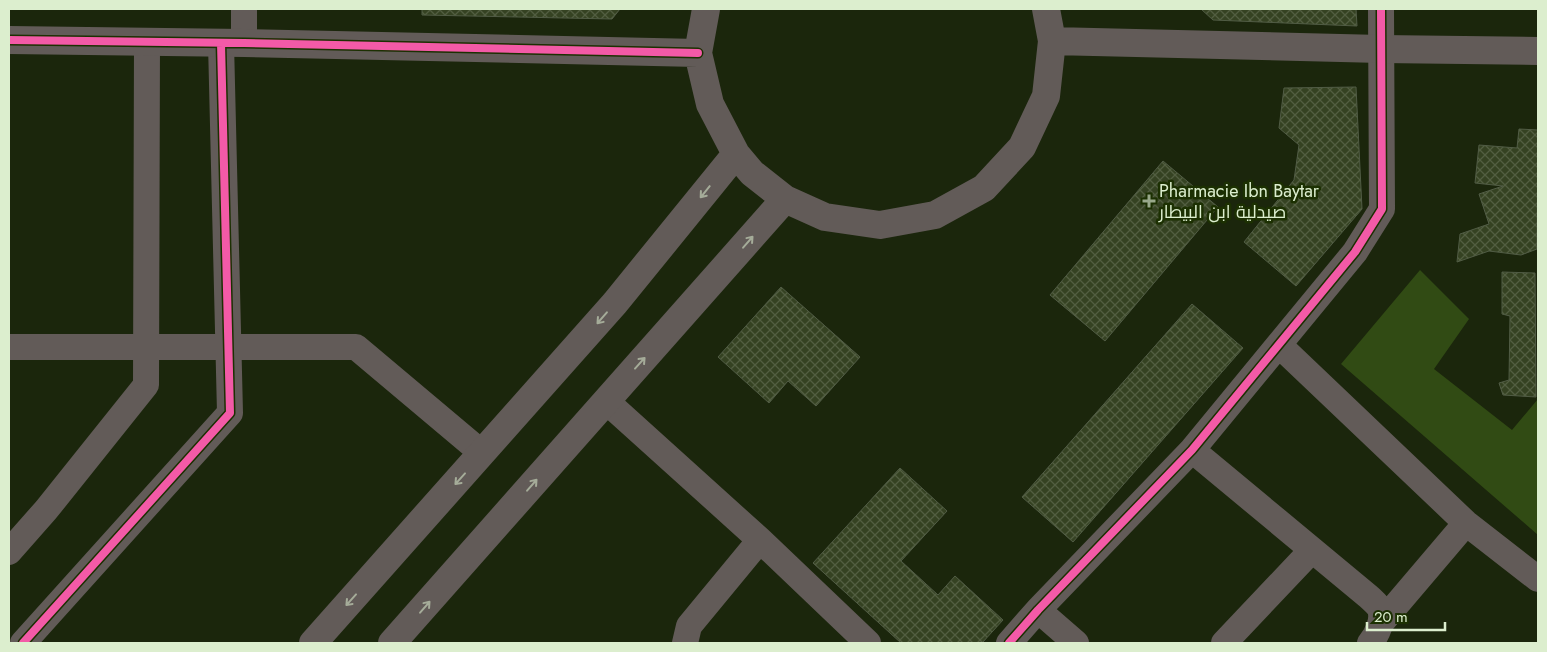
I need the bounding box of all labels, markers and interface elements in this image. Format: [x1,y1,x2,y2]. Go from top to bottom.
place label: Pharmacie Ibn Baytar صيدلية ابن البيطار [1158,178,1320,225]
one-way arrow [699,185,710,198]
marker: Pharmacie Ibn Baytar صيدلية ابن البيطار [1143,195,1155,207]
one-way arrow [742,235,754,248]
one-way arrow [596,311,608,324]
one-way arrow [634,357,646,370]
one-way arrow [454,472,465,485]
one-way arrow [526,479,537,492]
one-way arrow [345,594,357,607]
one-way arrow [419,600,430,613]
scale bar [1367,600,1444,632]
text: 20 m [1374,606,1408,628]

